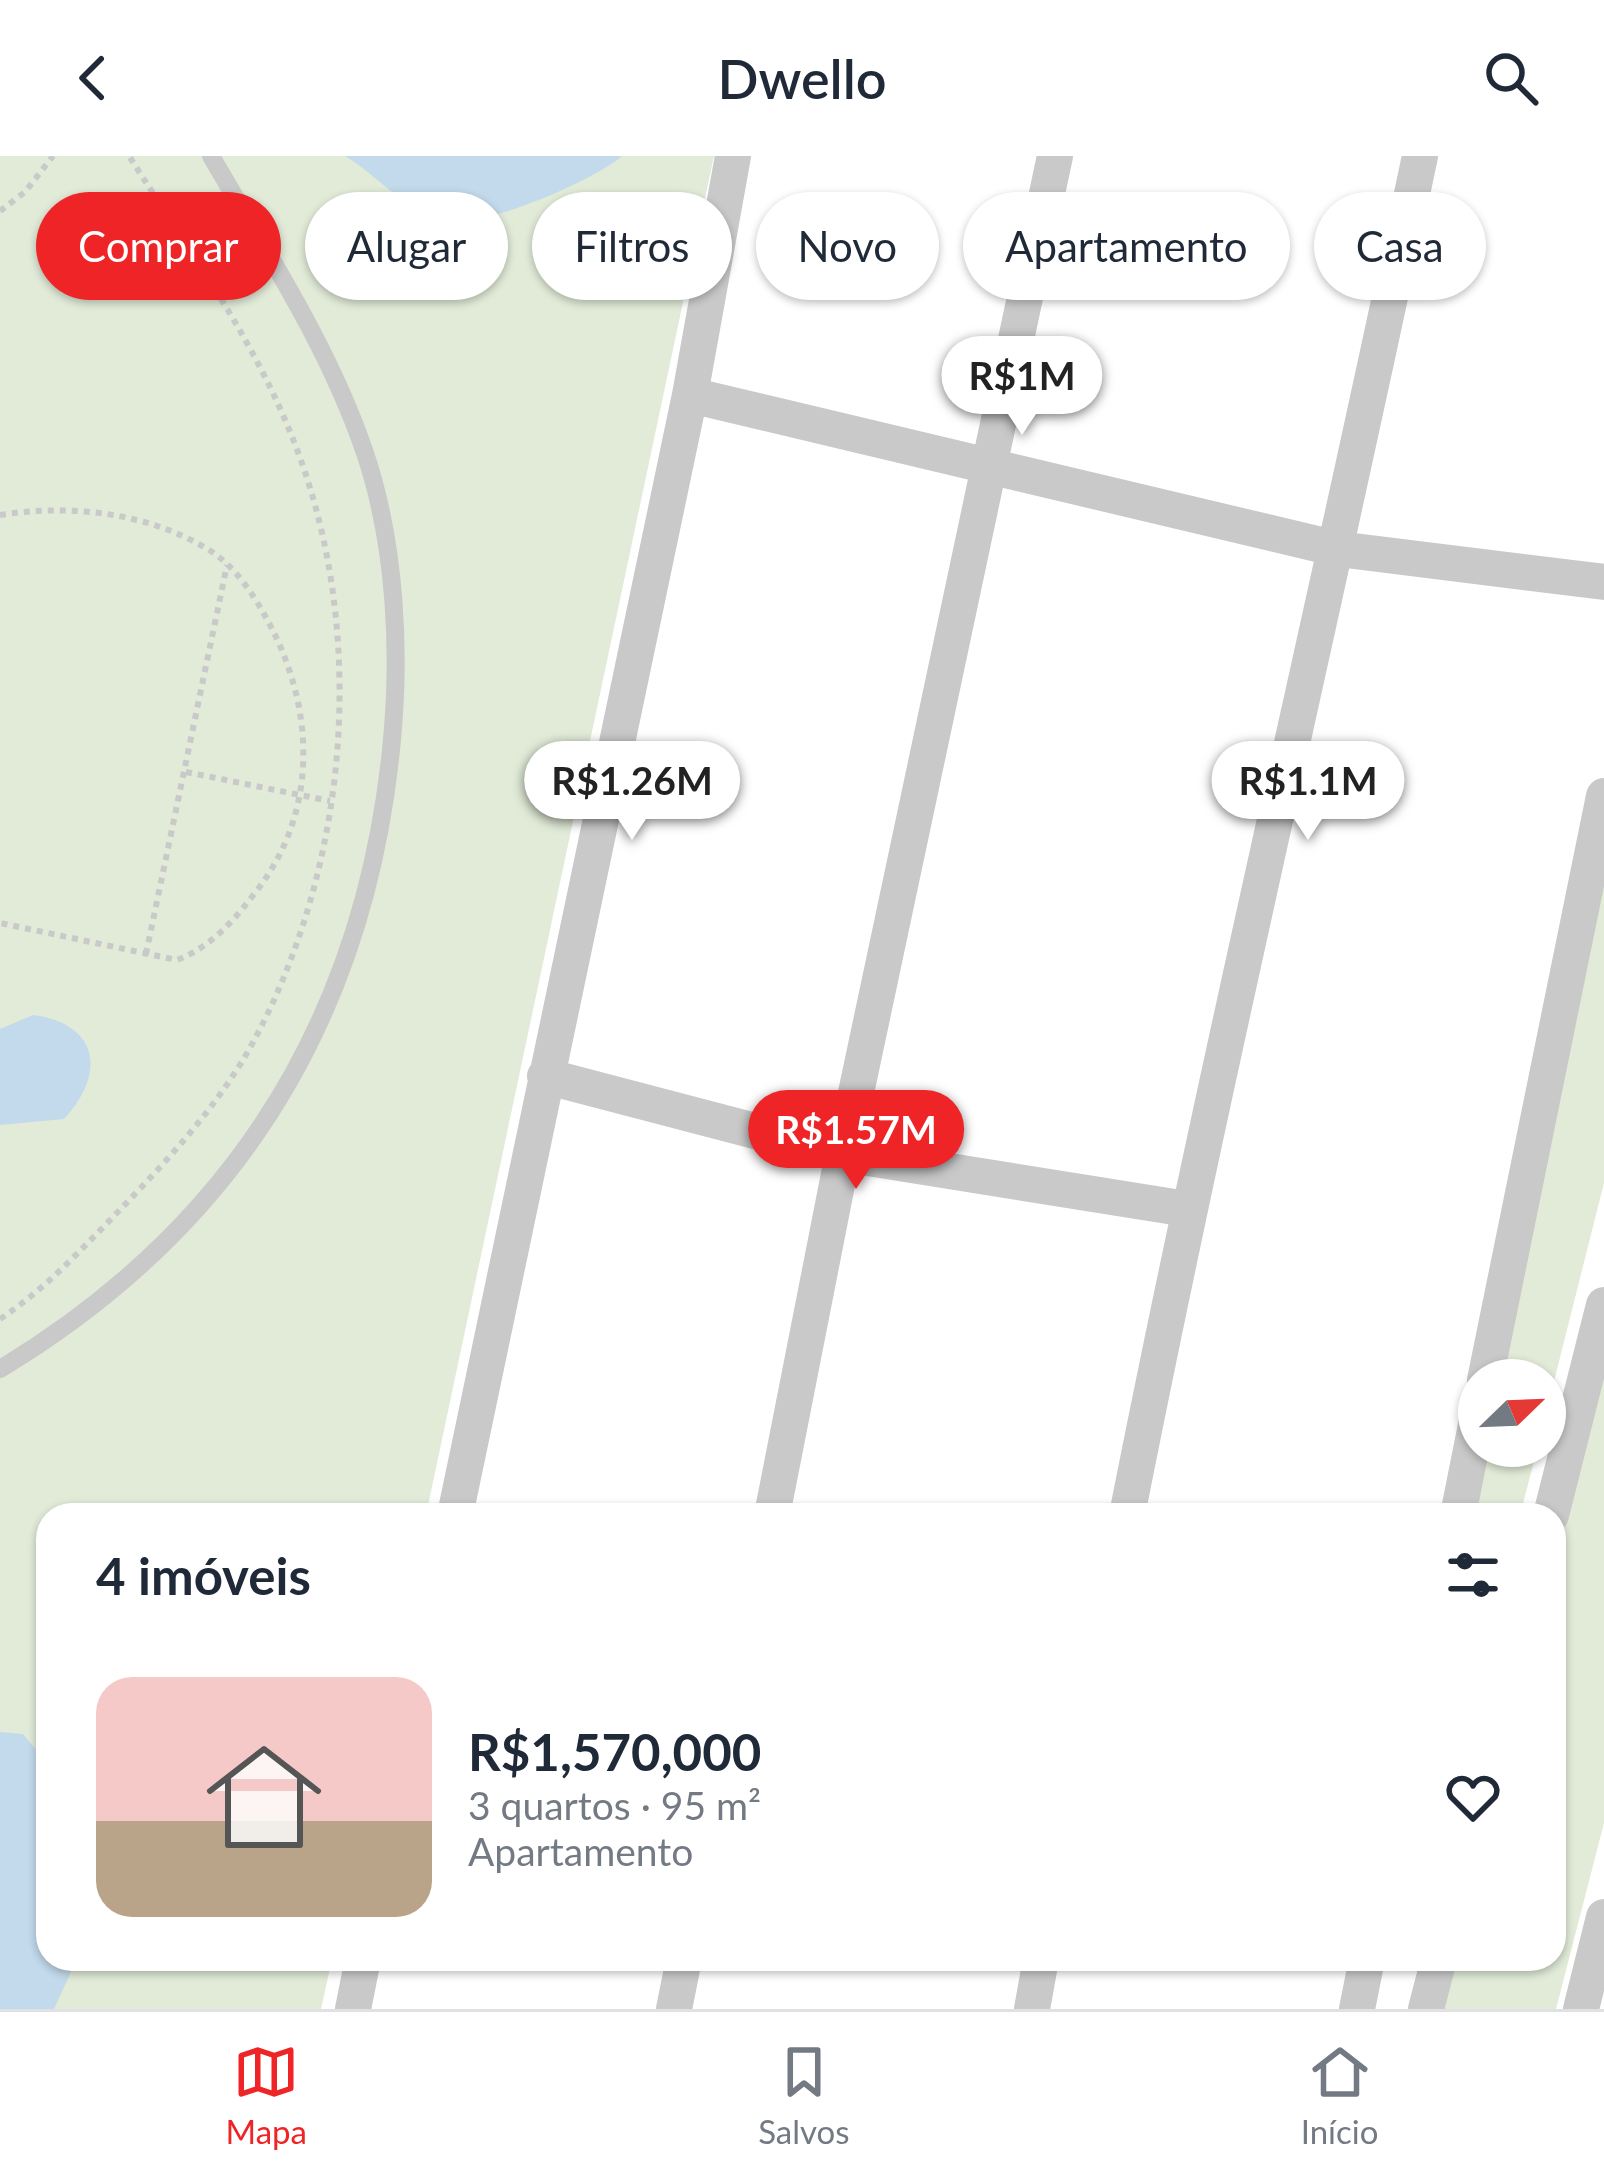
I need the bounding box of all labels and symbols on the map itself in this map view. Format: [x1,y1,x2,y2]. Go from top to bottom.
pin: R$1M [951,336,1093,438]
pin: R$1.26M [521,741,743,843]
pin: R$1.1M [1210,741,1406,843]
pin: R$1.57M [745,1090,967,1192]
north arrow [1458,1359,1566,1467]

